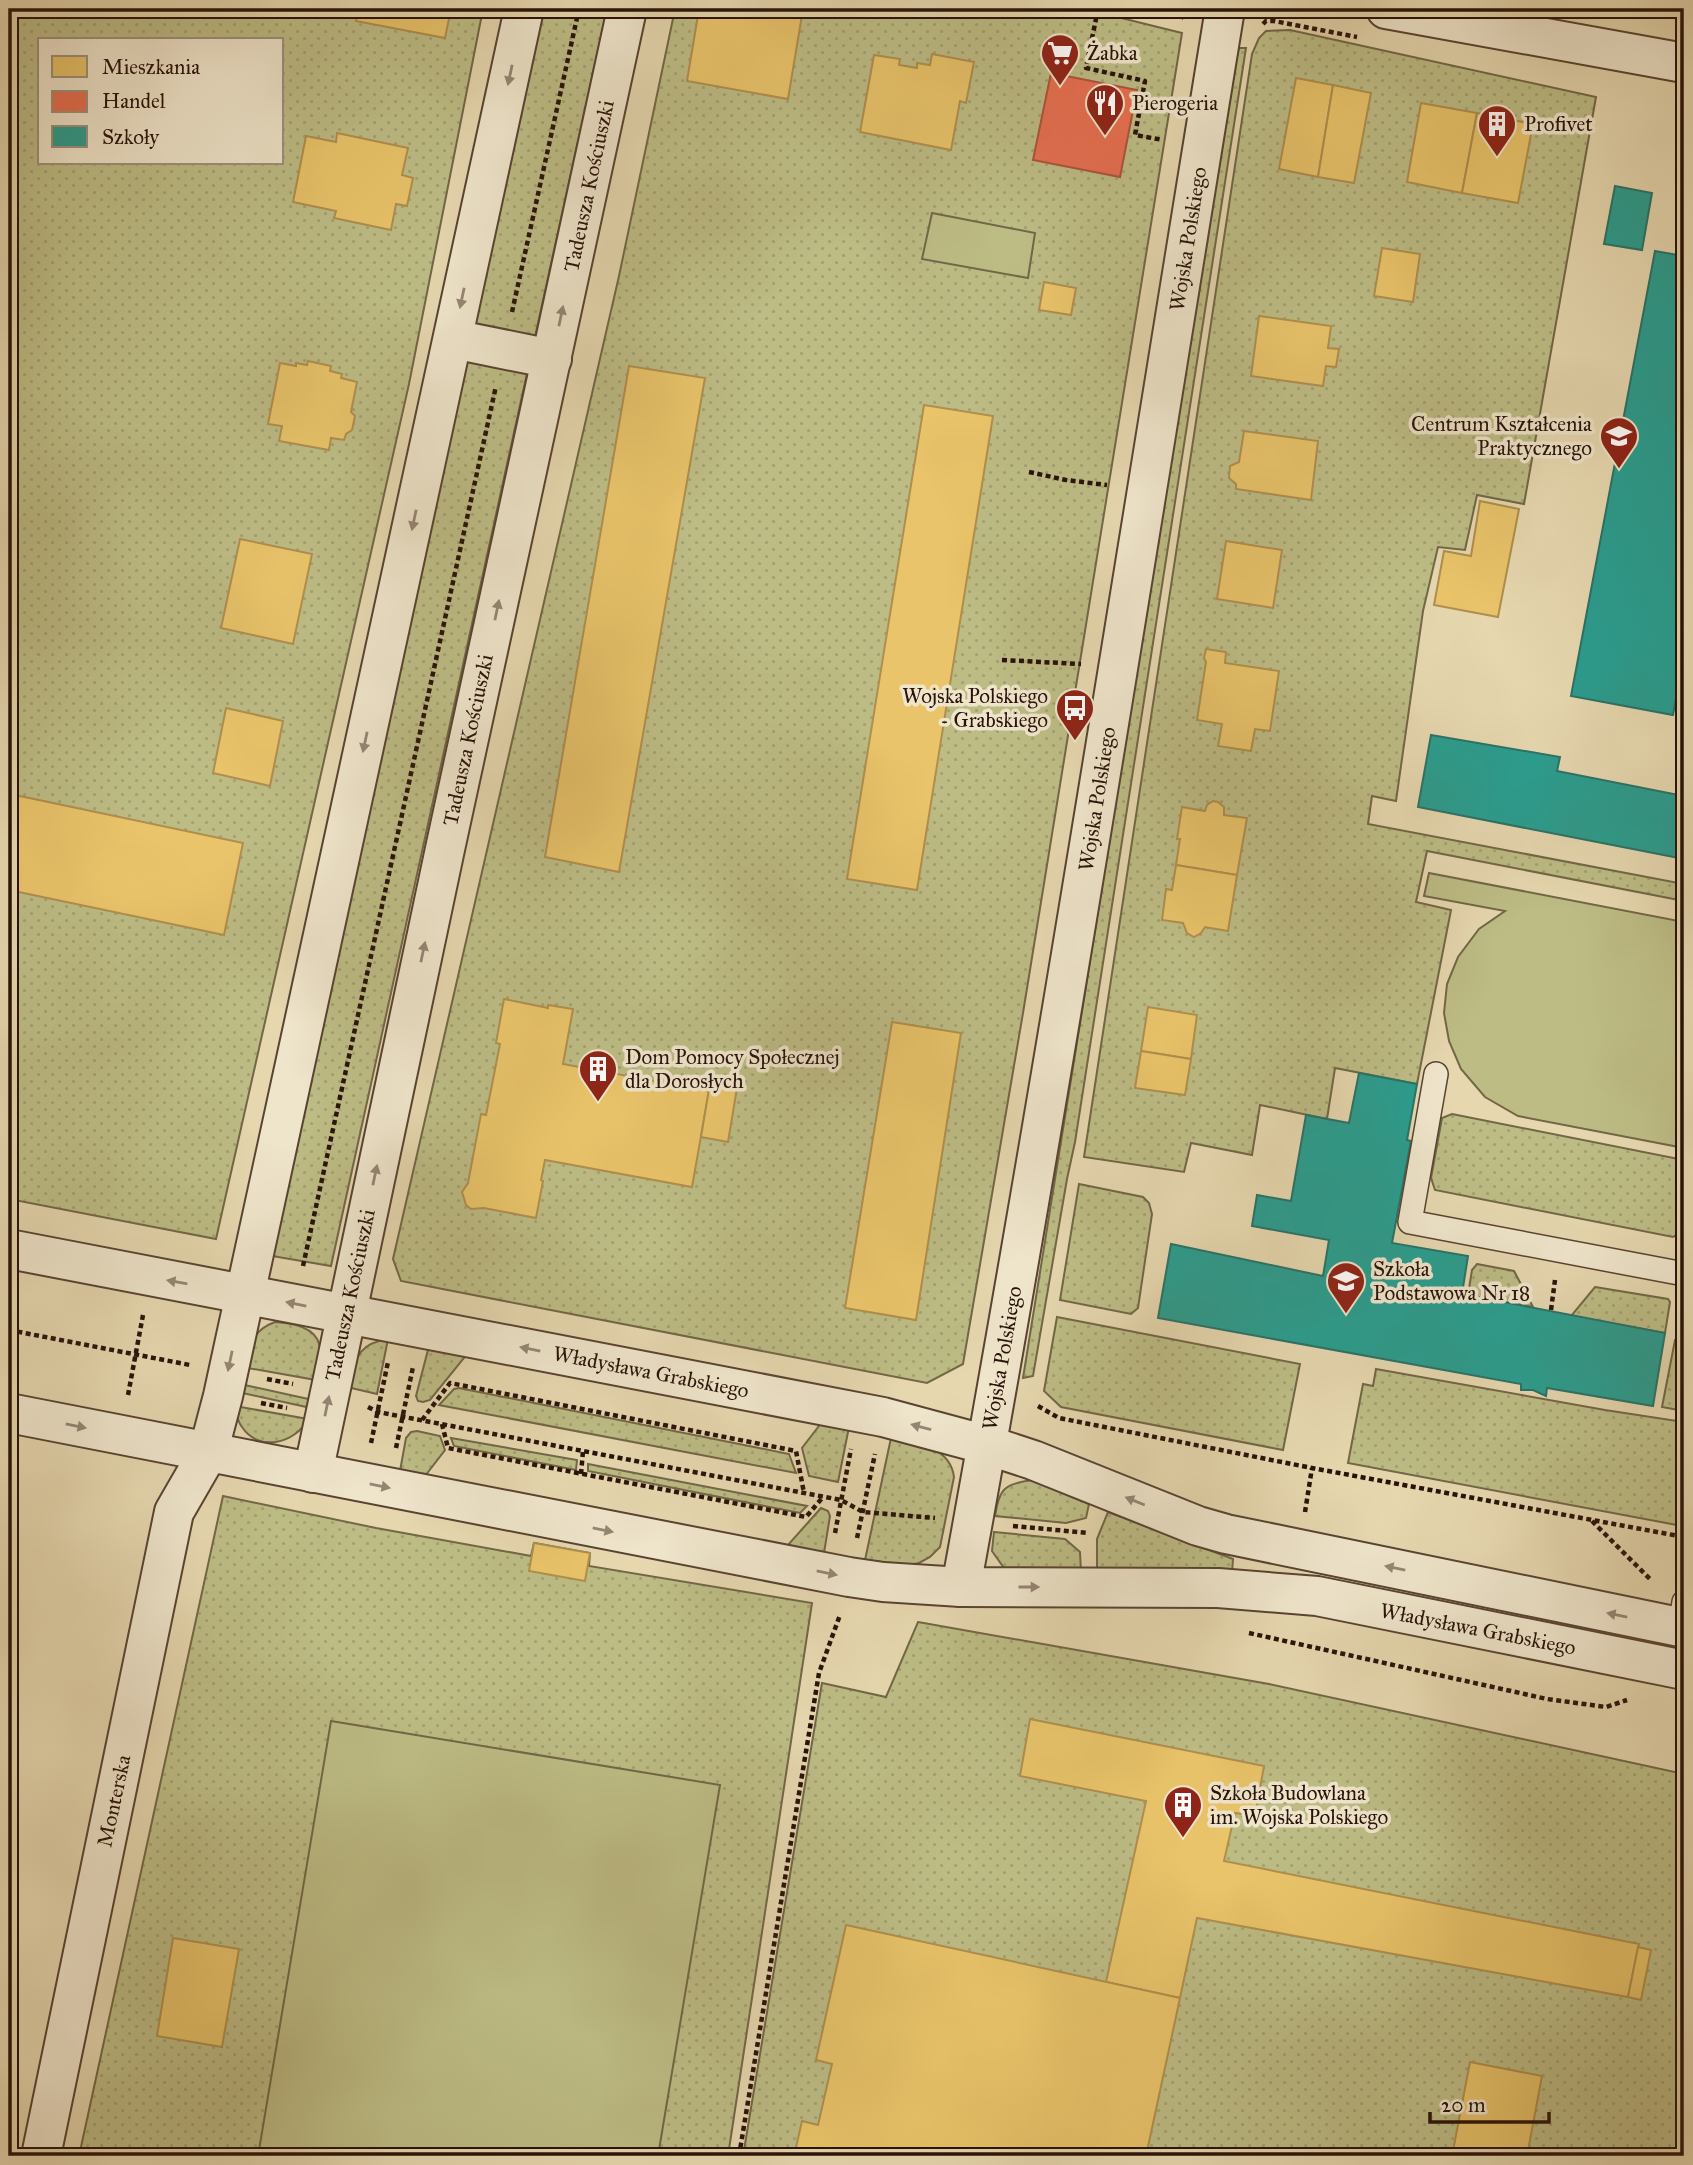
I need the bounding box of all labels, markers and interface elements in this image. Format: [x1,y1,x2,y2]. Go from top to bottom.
supermarket icon: Żabka [1039,32,1081,87]
legend [38,38,284,164]
place label: Żabka [1087,40,1138,66]
text: Mieszkania [102,54,200,80]
one-way arrow [504,64,515,86]
restaurant icon: Pierogeria [1084,82,1126,137]
text: Handel [102,88,166,114]
place label: Pierogeria [1132,90,1218,116]
street label: Tadeusza Kościuszki [558,98,620,274]
building icon: Profivet [1476,103,1518,158]
place label: Profivet [1524,111,1593,137]
text: Szkoły [102,124,160,150]
street label: Wojska Polskiego [1164,165,1212,313]
one-way arrow [457,287,468,309]
one-way arrow [555,305,566,327]
place label: Centrum Kształcenia Praktycznego [1411,411,1592,461]
school or university icon: Centrum Kształcenia Praktycznego [1598,415,1640,470]
one-way arrow [408,509,419,531]
one-way arrow [491,599,502,621]
street label: Tadeusza Kościuszki [437,652,499,828]
place label: Wojska Polskiego - Grabskiego [902,683,1048,733]
bus stop icon: Wojska Polskiego - Grabskiego [1054,687,1096,742]
street label: Wojska Polskiego [1073,725,1121,873]
one-way arrow [359,731,370,753]
one-way arrow [417,941,428,963]
place label: Dom Pomocy Społecznej dla Dorosłych [625,1044,840,1094]
building icon: Dom Pomocy Społecznej dla Dorosłych [577,1048,619,1103]
one-way arrow [370,1164,381,1186]
street label: Tadeusza Kościuszki [319,1207,381,1383]
place label: Szkoła Podstawowa Nr 18 [1373,1256,1530,1306]
school or university icon: Szkoła Podstawowa Nr 18 [1325,1260,1367,1315]
one-way arrow [166,1277,188,1288]
street label: Wojska Polskiego [977,1284,1028,1432]
one-way arrow [285,1298,307,1309]
street label: Władysława Grabskiego [551,1340,751,1404]
one-way arrow [519,1343,541,1354]
one-way arrow [225,1350,236,1372]
one-way arrow [322,1395,333,1417]
one-way arrow [65,1421,87,1432]
one-way arrow [910,1421,932,1432]
one-way arrow [369,1481,391,1492]
one-way arrow [1124,1495,1145,1506]
one-way arrow [592,1524,614,1535]
one-way arrow [1384,1563,1406,1574]
one-way arrow [816,1568,838,1579]
one-way arrow [1018,1581,1040,1593]
street label: Władysława Grabskiego [1378,1597,1578,1661]
one-way arrow [1606,1609,1628,1620]
street label: Monterska [92,1752,136,1850]
place label: Szkoła Budowlana im. Wojska Polskiego [1210,1780,1388,1830]
building icon: Szkoła Budowlana im. Wojska Polskiego [1162,1784,1204,1839]
scale bar [1430,2081,1550,2125]
text: 20 m [1441,2092,1486,2118]

